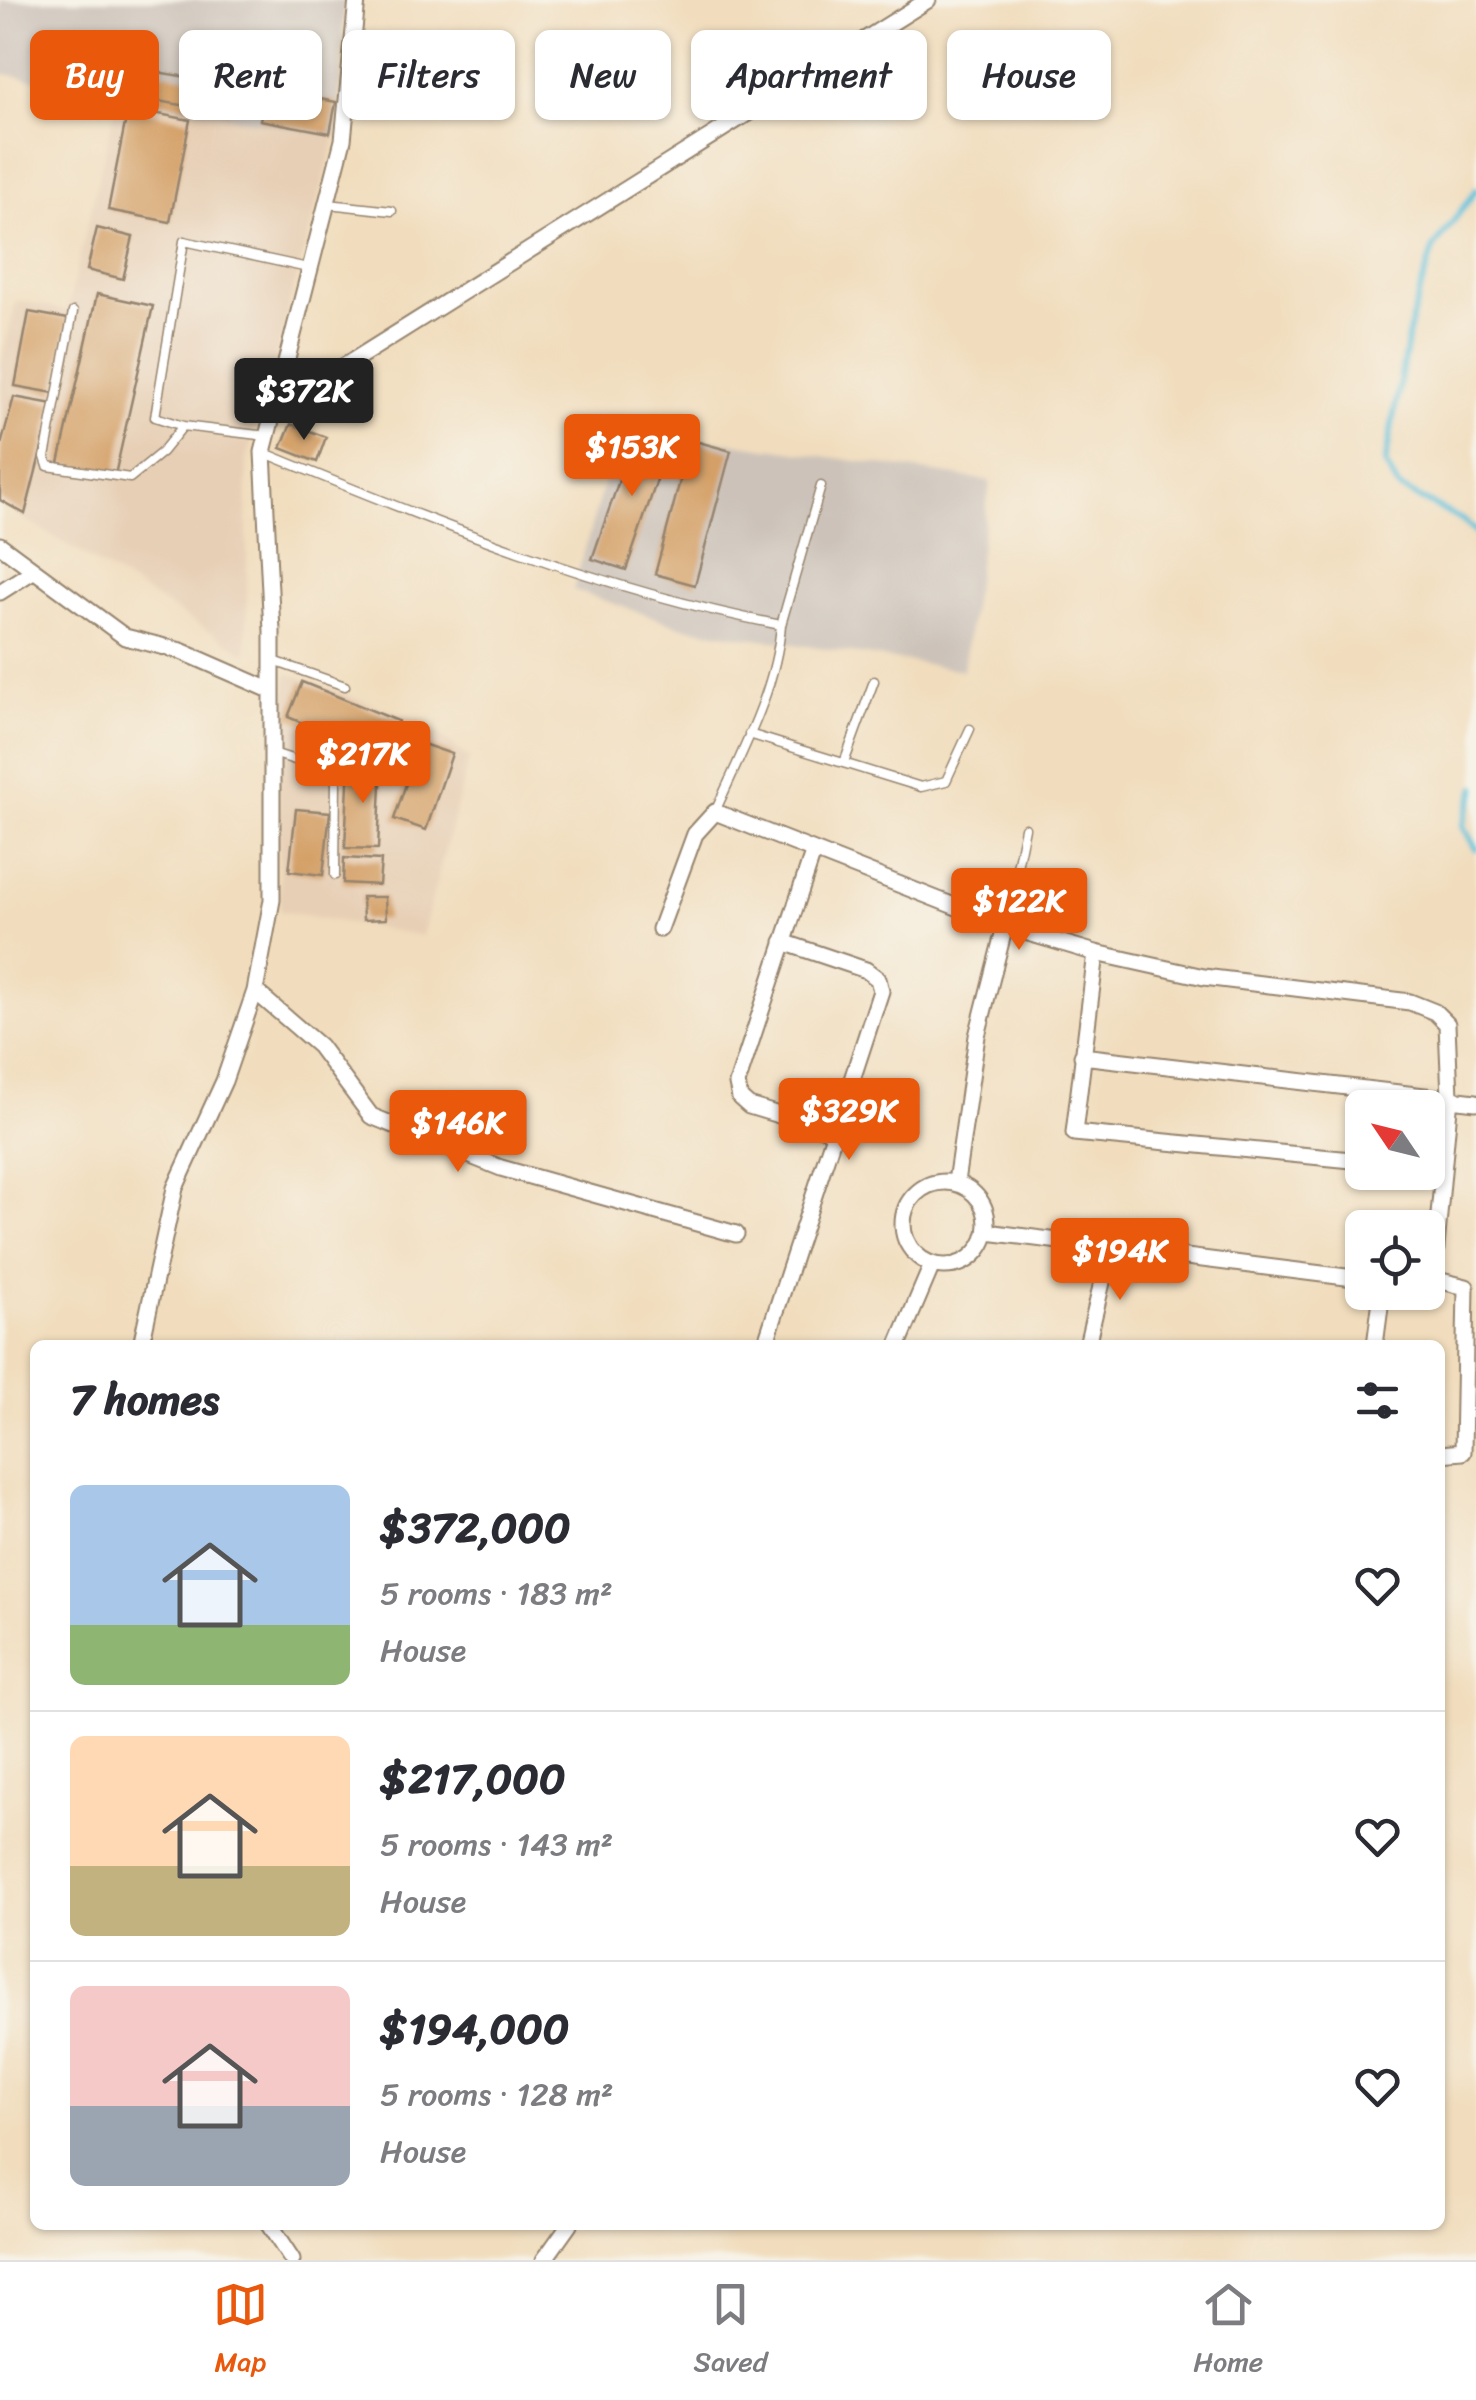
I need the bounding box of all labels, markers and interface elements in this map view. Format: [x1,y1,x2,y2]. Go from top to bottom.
chip: Buy [30,30,159,120]
chip: Rent [179,30,322,120]
chip: Filters [342,30,515,120]
chip: New [535,30,671,120]
chip: Apartment [691,30,927,120]
chip: House [947,30,1111,120]
pin: $372K [234,358,374,443]
text: $372K [256,362,352,419]
pin: $153K [562,414,702,499]
text: $153K [586,418,678,475]
pin: $217K [293,721,433,806]
text: $217K [317,725,409,782]
pin: $122K [949,868,1089,953]
text: $122K [973,872,1065,929]
pin: $329K [779,1078,919,1163]
text: $329K [801,1082,897,1139]
pin: $146K [388,1090,528,1175]
north arrow [1345,1090,1445,1190]
map controls [1345,1090,1445,1310]
text: $146K [412,1094,504,1151]
button: locate [1345,1210,1445,1310]
pin: $194K [1050,1218,1190,1303]
text: $194K [1073,1222,1167,1279]
text: 7 homes [70,1363,219,1437]
icon: filters [1350,1373,1405,1428]
text: $372,000 [380,1491,570,1565]
icon: home [150,1525,270,1645]
icon: heart [1350,1558,1405,1613]
text: 5 rooms · 183 m² [380,1565,612,1622]
text: House [380,1622,466,1679]
text: $217,000 [380,1742,565,1816]
icon: home [150,1776,270,1896]
icon: heart [1350,1809,1405,1864]
text: 5 rooms · 143 m² [380,1816,613,1873]
text: House [380,1873,466,1930]
text: $194,000 [380,1992,569,2066]
icon: home [150,2026,270,2146]
icon: heart [1350,2059,1405,2114]
text: 5 rooms · 128 m² [380,2066,613,2123]
text: House [380,2123,466,2180]
tab: Map [213,2277,268,2386]
tab: Saved [694,2277,767,2386]
tab: Home [1193,2277,1263,2386]

